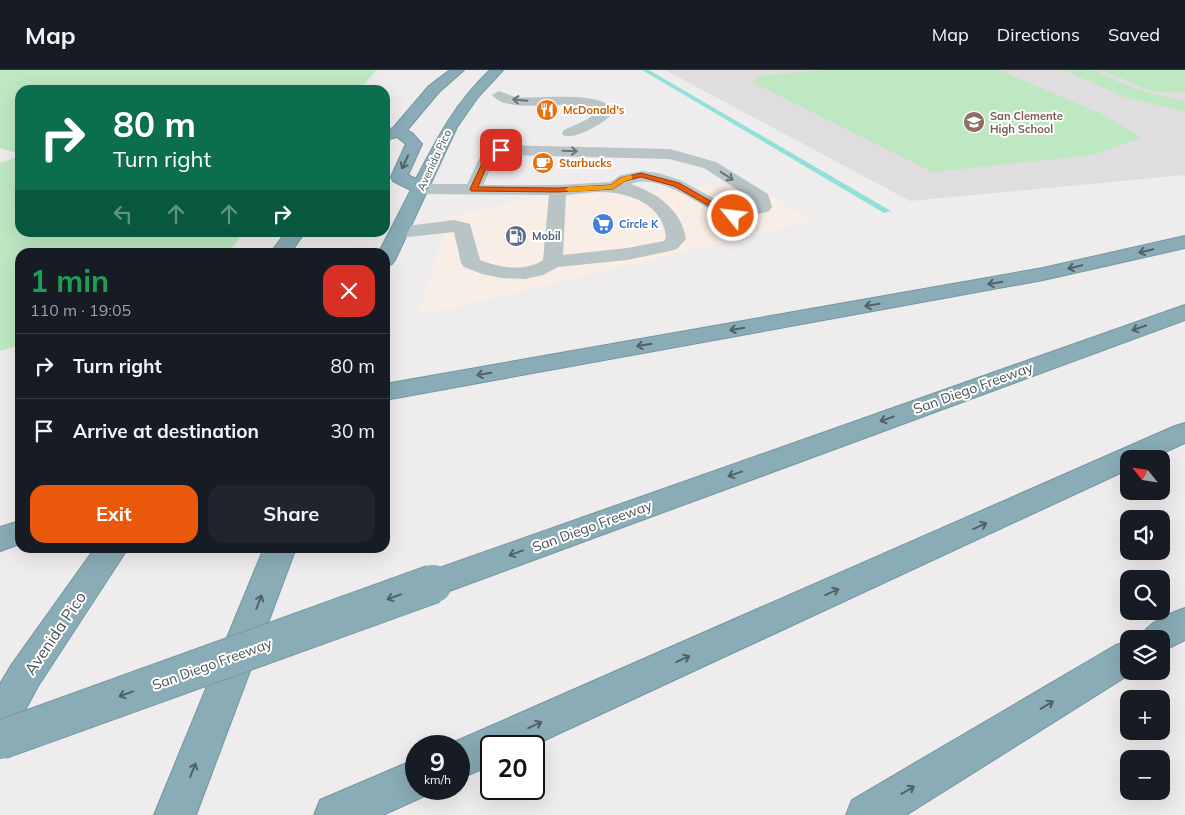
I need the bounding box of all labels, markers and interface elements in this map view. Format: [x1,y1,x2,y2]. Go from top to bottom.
text: Map [25,20,76,50]
text: Map [932,23,969,46]
text: Directions [997,23,1080,46]
text: Saved [1108,23,1160,46]
one-way arrow [513,96,529,105]
restaurant icon: McDonald's [535,98,559,122]
text: 80 m [113,102,196,146]
place label: McDonald's [563,103,625,117]
icon: right [30,105,95,170]
place label: San Clemente High School [990,109,1063,136]
school or university icon: San Clemente High School [962,110,986,134]
street label: Avenida Pico [414,127,454,193]
pin [480,129,522,171]
icon: arrive [487,136,515,164]
text: Turn right [113,145,211,173]
one-way arrow [561,146,577,155]
cafe icon: Starbucks [531,151,555,175]
one-way arrow [400,155,410,170]
place label: Starbucks [559,156,612,170]
one-way arrow [720,171,734,181]
position arrow [706,189,758,241]
icon: left [109,200,137,228]
icon: ahead [162,200,190,228]
icon: ahead [215,200,243,228]
icon: right [268,200,296,228]
supermarket icon: Circle K [591,212,615,236]
place label: Circle K [619,217,659,231]
fuel station icon: Mobil [504,224,528,248]
place label: Mobil [532,229,561,243]
one-way arrow [1139,247,1155,256]
text: 1 min [30,262,109,300]
one-way arrow [1068,263,1084,272]
button: close [323,265,375,317]
one-way arrow [987,278,1003,288]
text: 110 m · 19:05 [30,300,131,320]
one-way arrow [864,301,880,311]
one-way arrow [729,324,745,334]
one-way arrow [1132,324,1147,333]
one-way arrow [636,340,652,350]
icon: right [30,352,58,380]
text: Turn right [73,354,162,378]
text: 80 m [331,354,375,378]
street label: San Diego Freeway [911,358,1036,418]
one-way arrow [476,369,492,379]
one-way arrow [880,415,896,424]
icon: arrive [30,417,58,445]
text: Arrive at destination [73,419,259,443]
text: 30 m [331,419,375,443]
north arrow [1120,450,1170,500]
map controls [1120,450,1170,800]
one-way arrow [727,470,743,479]
button: Exit [30,485,198,543]
button: Share [208,485,375,543]
street label: San Diego Freeway [530,496,655,556]
button: sound [1120,510,1170,560]
one-way arrow [972,520,987,530]
one-way arrow [509,549,524,558]
button: search [1120,570,1170,620]
one-way arrow [824,587,839,597]
street label: Avenida Pico [20,588,90,678]
one-way arrow [387,593,402,602]
one-way arrow [255,595,264,610]
button: layers [1120,630,1170,680]
street label: San Diego Freeway [150,634,275,694]
one-way arrow [675,653,690,663]
one-way arrow [118,690,134,700]
button: + [1120,690,1170,740]
one-way arrow [1040,700,1054,710]
one-way arrow [527,720,542,730]
speed limit sign: 20 [480,735,545,800]
text: 9 [430,746,445,777]
button: − [1120,750,1170,800]
one-way arrow [189,763,198,778]
text: km/h [424,772,451,787]
one-way arrow [901,784,915,794]

